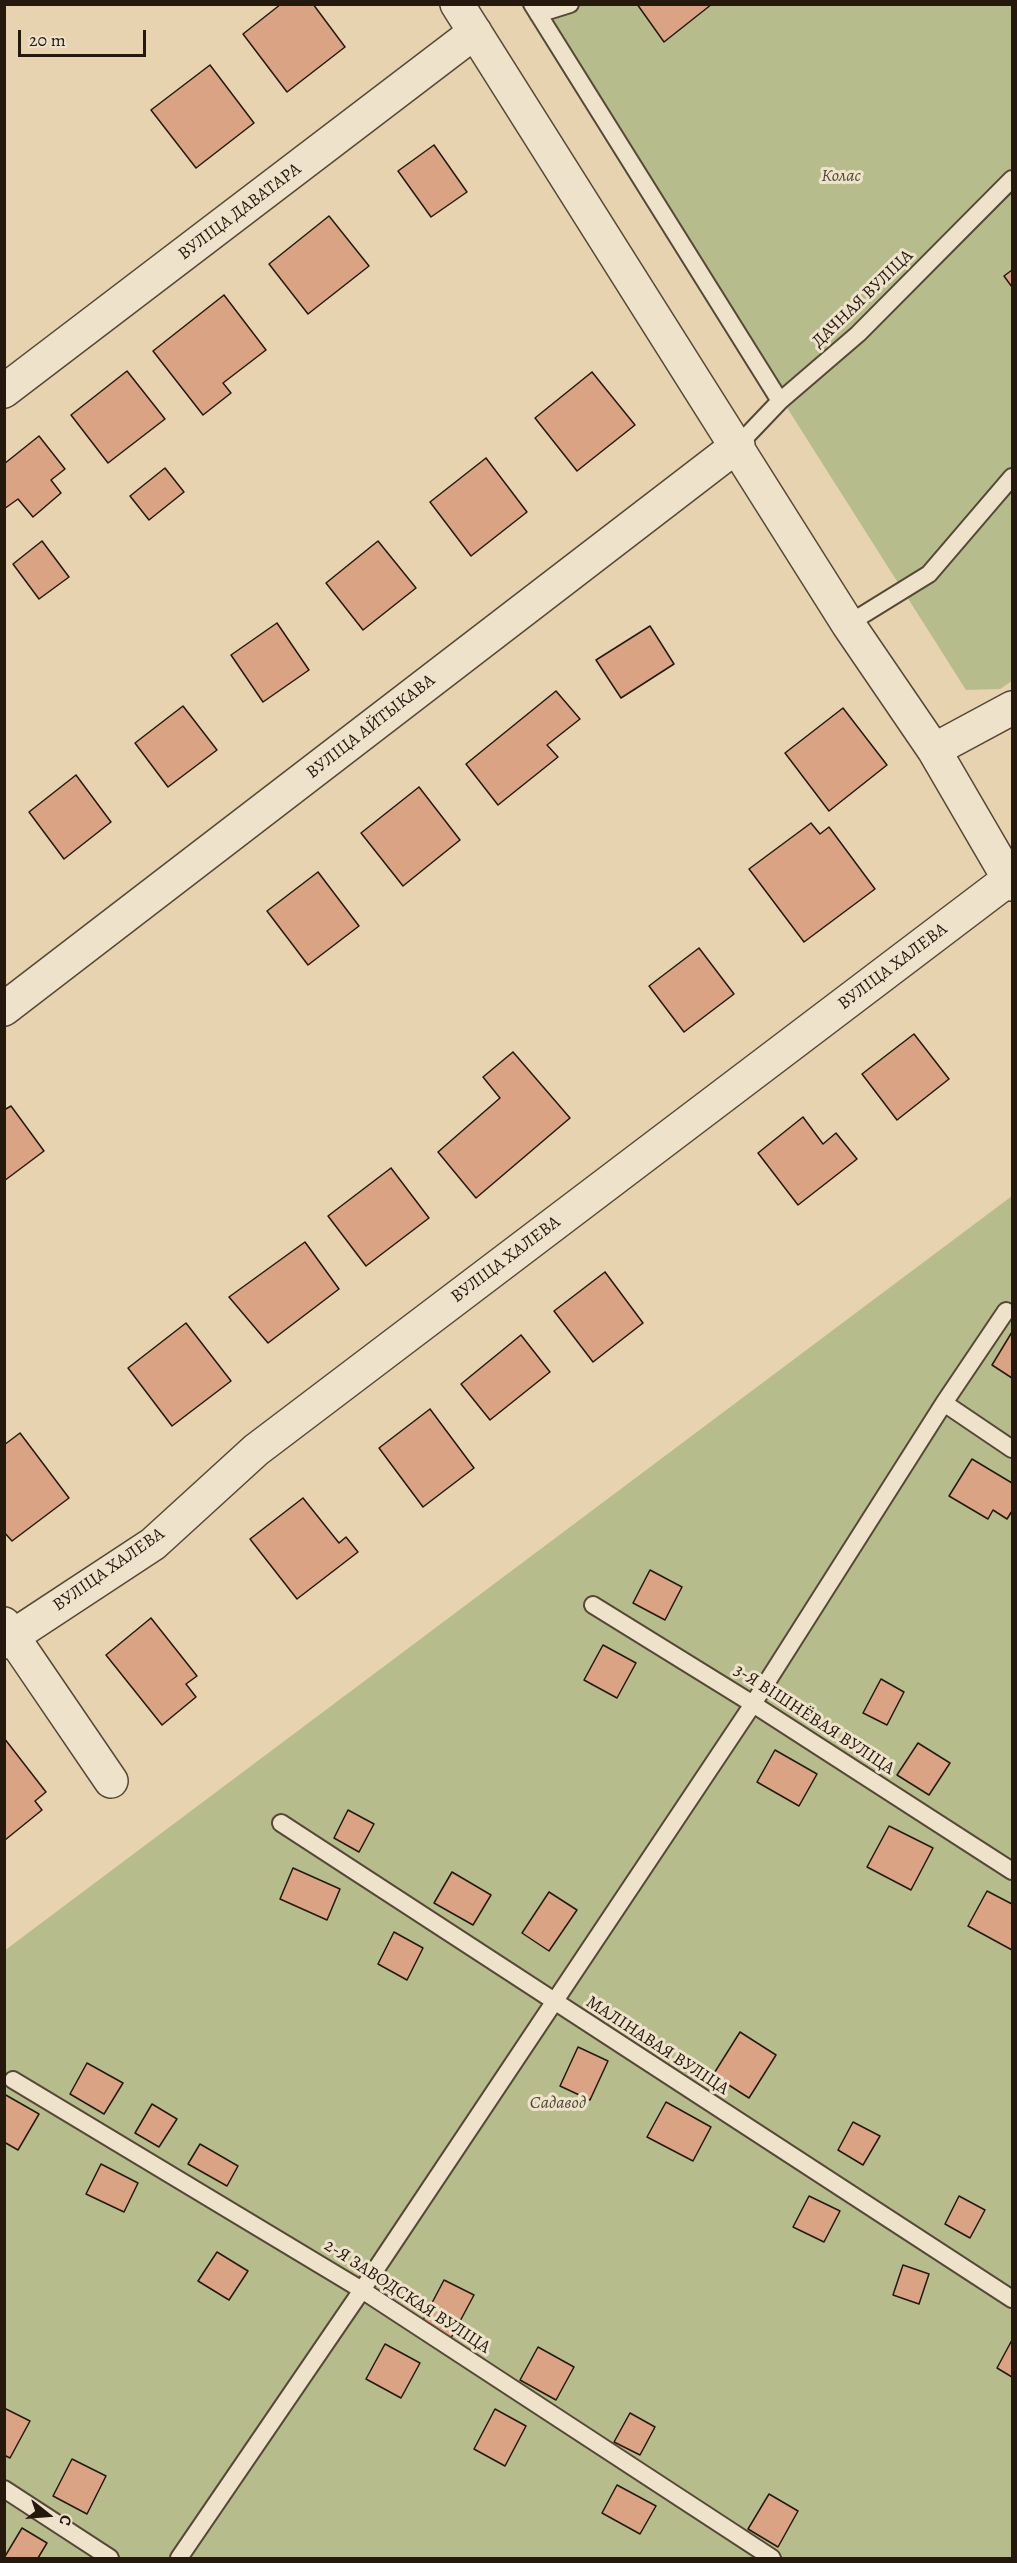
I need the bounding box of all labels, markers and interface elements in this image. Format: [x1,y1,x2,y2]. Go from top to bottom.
scale bar [21,18,148,56]
text: 20 m [29,28,66,52]
street label: ВУЛІЦА ДАВАТАРА [174,159,306,265]
park label: Колас [821,166,861,188]
street label: ДАЧНАЯ ВУЛІЦА [808,245,918,353]
street label: ВУЛІЦА АЙТЫКАВА [302,670,440,784]
street label: ВУЛІЦА ХАЛЕВА [834,919,952,1015]
street label: ВУЛІЦА ХАЛЕВА [447,1212,565,1308]
street label: ВУЛІЦА ХАЛЕВА [49,1523,169,1617]
street label: 3-Я ВІШНЁВАЯ ВУЛІЦА [730,1660,898,1780]
street label: МАЛІНАВАЯ ВУЛІЦА [581,1992,733,2100]
park label: Садавод [530,2093,586,2115]
street label: 2-Я ЗАВОДСКАЯ ВУЛІЦА [320,2235,494,2359]
north arrow [18,2485,78,2545]
text: С [53,2512,77,2528]

